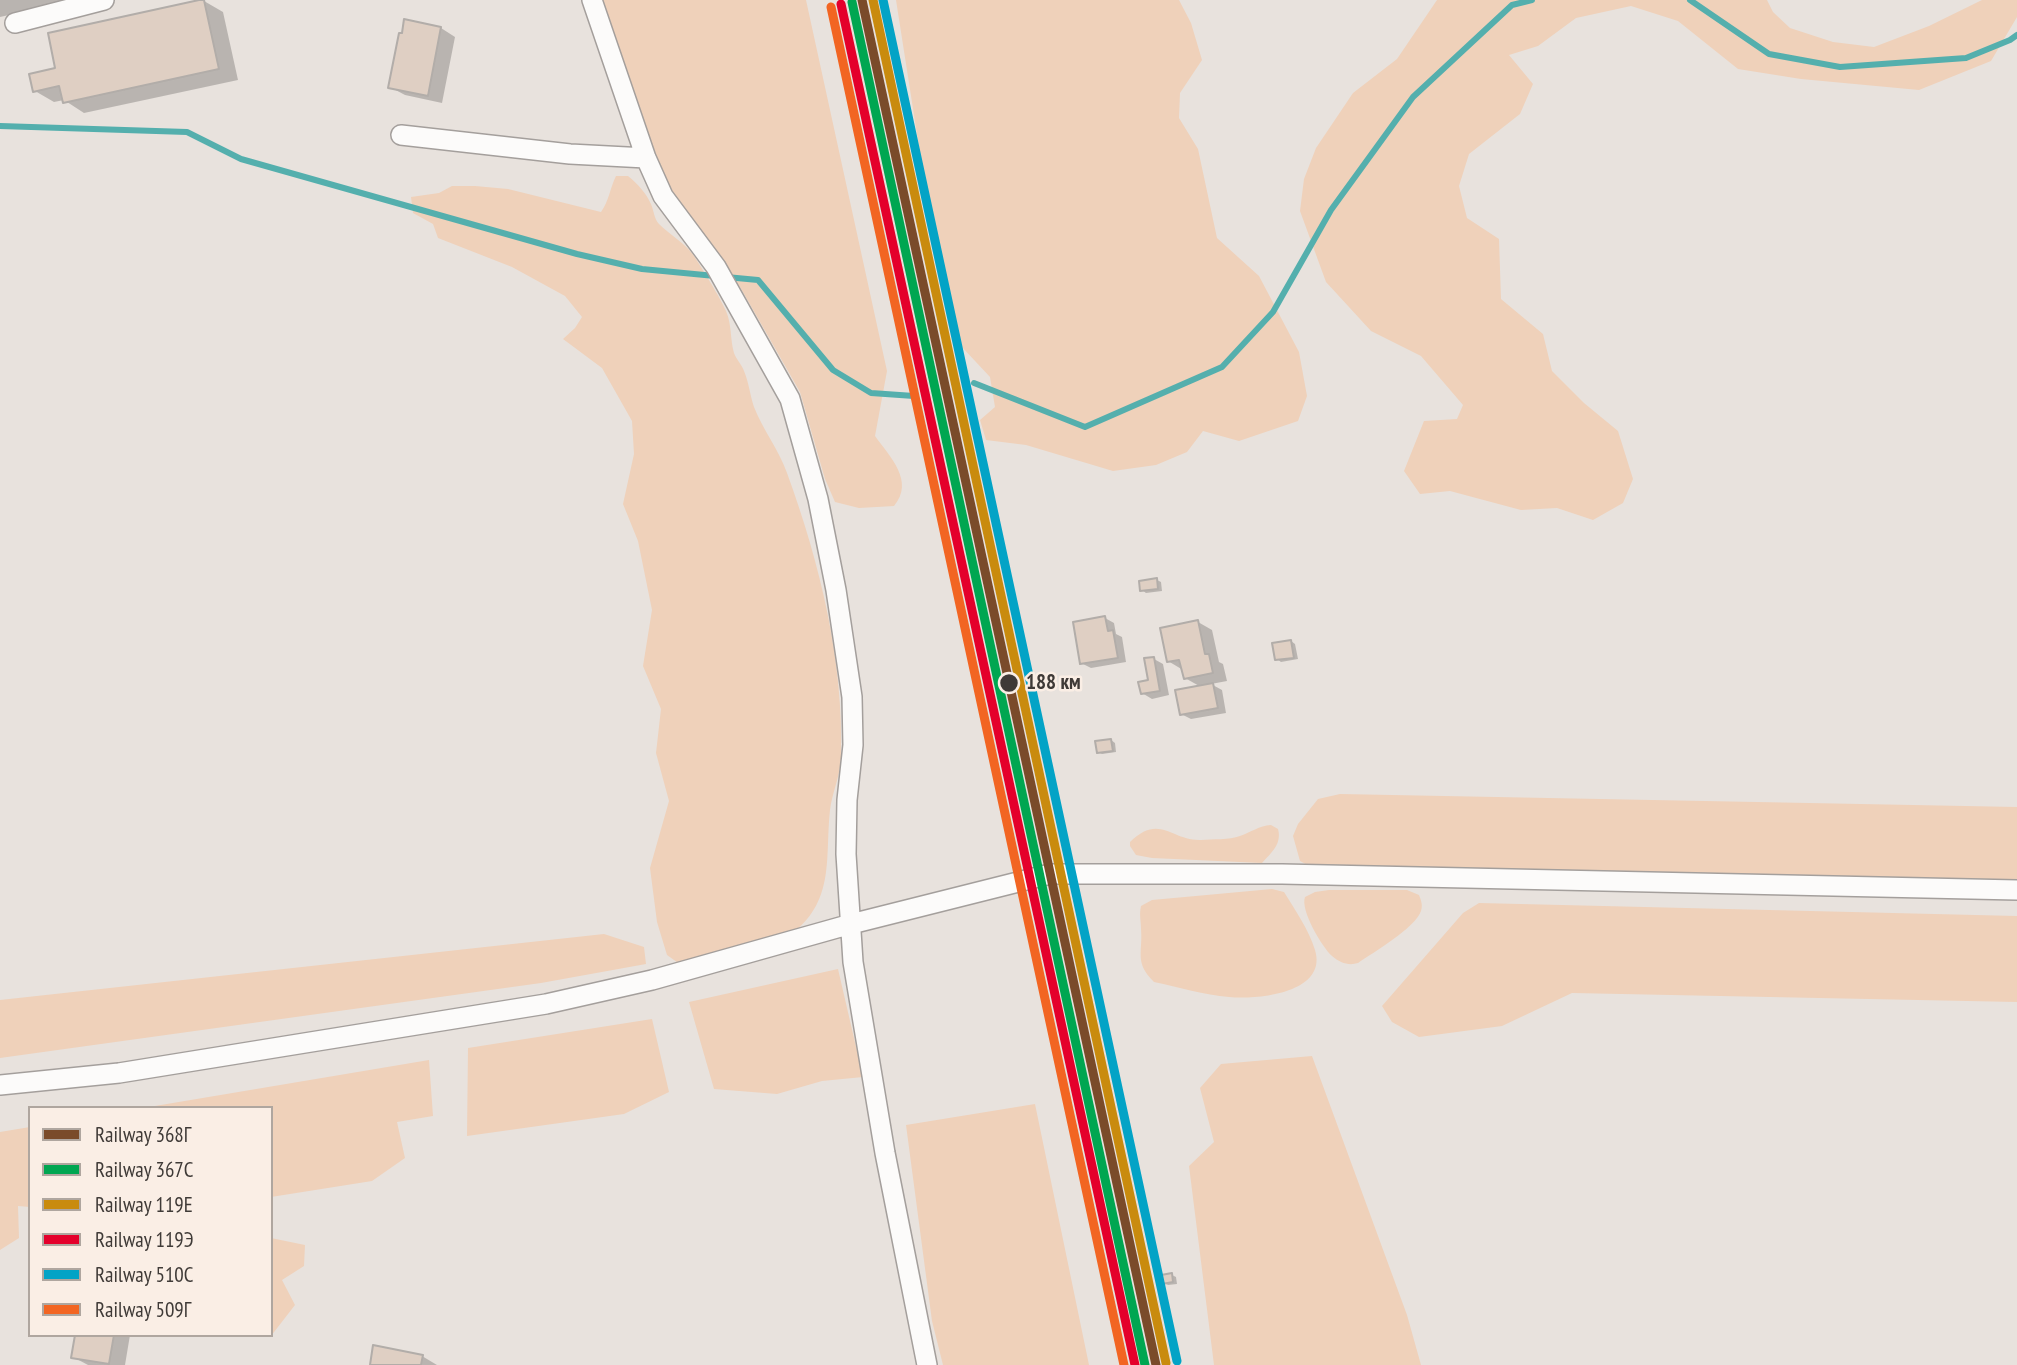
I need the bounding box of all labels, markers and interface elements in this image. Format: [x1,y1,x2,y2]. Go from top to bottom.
place label: 188 км [1026,670,1081,696]
marker: 188 км [998,672,1020,694]
legend [28,1106,273,1337]
text: Railway 368Г [95,1121,191,1148]
text: Railway 367С [95,1156,193,1183]
text: Railway 119Е [95,1191,193,1218]
text: Railway 119Э [95,1226,194,1253]
text: Railway 510С [95,1261,193,1288]
text: Railway 509Г [95,1296,191,1323]

